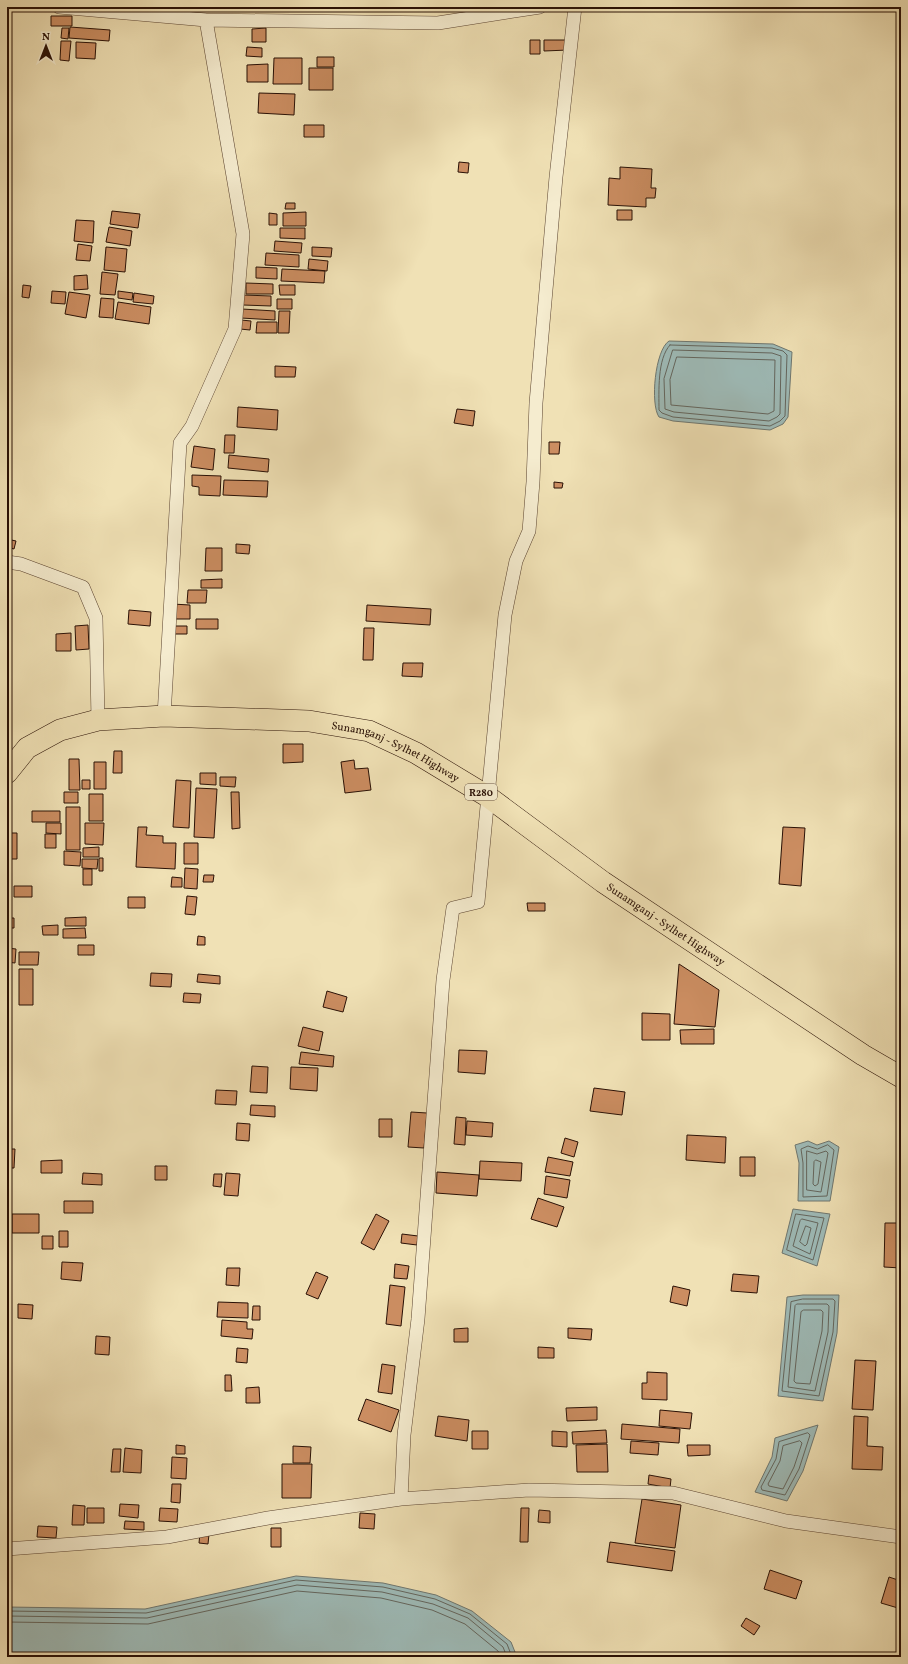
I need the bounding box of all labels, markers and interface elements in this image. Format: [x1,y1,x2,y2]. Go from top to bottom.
north arrow [26,26,66,66]
text: N [42,30,50,45]
street label: Sunamganj - Sylhet Highway [330,719,462,787]
road number: R280 [465,784,497,800]
street label: Sunamganj - Sylhet Highway [603,880,728,970]

